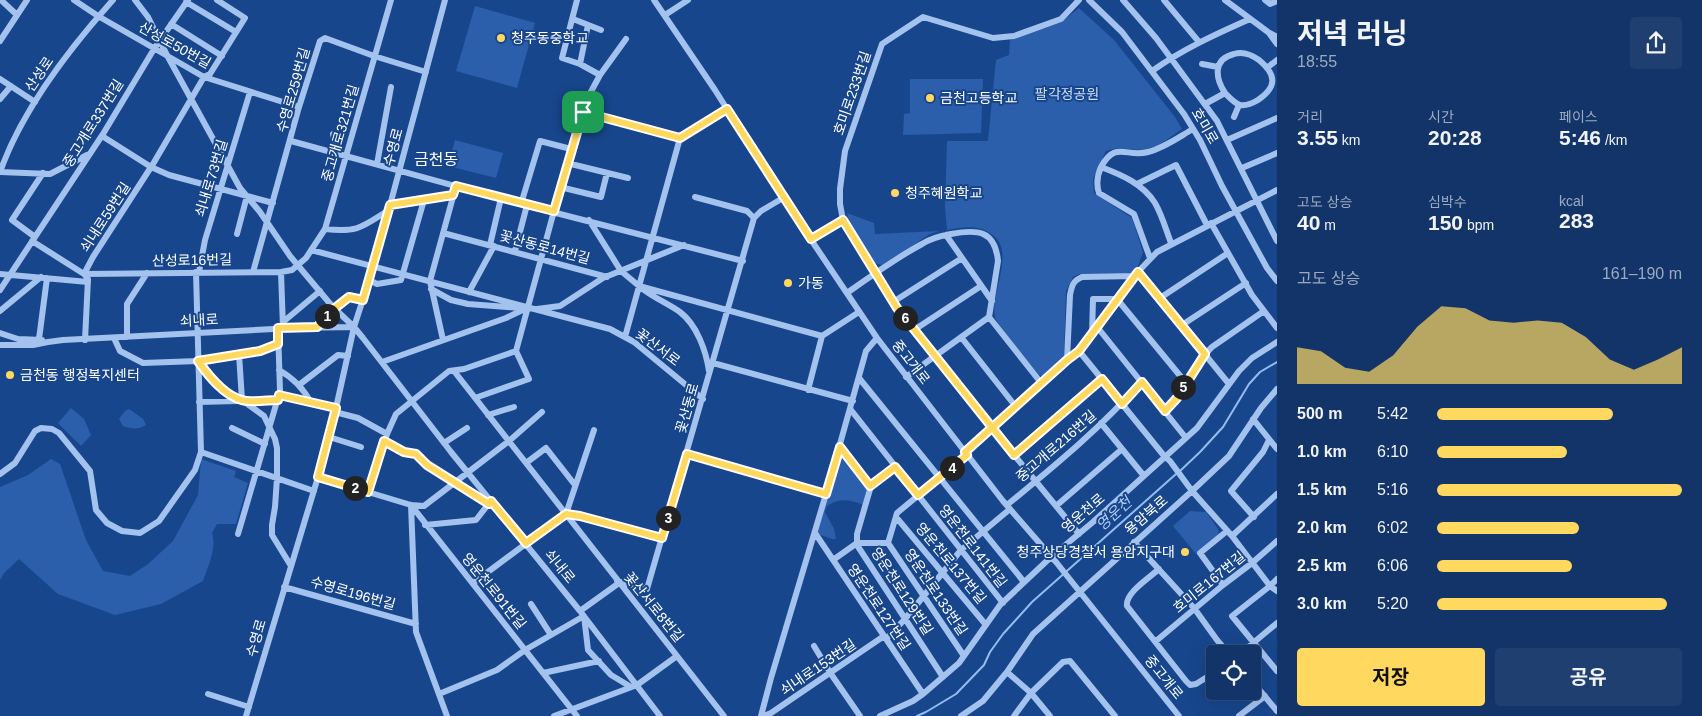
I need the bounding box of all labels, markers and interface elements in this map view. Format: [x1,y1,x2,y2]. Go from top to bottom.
button: share [1630,17,1682,69]
text: 저녁 러닝 [1297,18,1408,49]
street label: 산성로50번길 [136,19,214,71]
place label: 청주동중학교 [511,30,588,46]
marker: 청주동중학교 [495,32,507,44]
street label: 수영로259번길 [273,46,313,134]
street label: 호미로233번길 [830,49,874,137]
street label: 산성로 [22,53,57,94]
text: 18:55 [1297,53,1337,70]
street label: 중고개로337번길 [60,76,126,170]
street label: 중고개로321번길 [318,82,362,184]
park label: 팔각정공원 [1035,86,1099,102]
place label: 금천고등학교 [940,90,1017,106]
pin [562,91,604,133]
marker: 금천고등학교 [924,92,936,104]
icon: arrive [569,98,597,126]
street label: 호미로 [1188,105,1222,147]
text: 거리 [1297,109,1323,125]
text: 시간 [1428,109,1454,125]
text: 페이스 [1559,109,1598,125]
street label: 수영로 [380,126,406,168]
text: 3.55 [1297,126,1338,149]
text: 20:28 [1428,126,1482,149]
text: 5:46 [1559,126,1601,149]
text: km [1338,132,1360,148]
text: /km [1601,132,1627,148]
street label: 쇠내로73번길 [192,137,230,219]
district label: 금천동 [414,151,458,168]
street label: 쇠내로59번길 [77,179,133,255]
place label: 청주혜원학교 [905,185,982,201]
marker: 청주혜원학교 [889,187,901,199]
text: kcal [1559,193,1584,209]
text: 고도 상승 [1297,194,1352,210]
text: 심박수 [1428,194,1467,210]
text: 283 [1559,209,1594,232]
text: 40 [1297,211,1320,234]
text: 150 [1428,211,1463,234]
text: m [1320,217,1336,233]
text: bpm [1463,217,1494,233]
street label: 꽃산동로14번길 [498,227,592,267]
street label: 산성로16번길 [152,251,232,269]
text: 161–190 m [1602,265,1682,282]
text: 고도 상승 [1297,270,1360,287]
place label: 가동 [798,275,824,291]
marker: 가동 [782,277,794,289]
pin: 1 [314,304,340,328]
pin: 6 [892,306,918,330]
text: 1 [324,308,331,324]
text: 6 [902,310,909,326]
street label: 쇠내로 [179,311,219,329]
street label: 꽃산서로 [633,325,683,369]
street label: 중고개로 [889,337,933,387]
place label: 금천동 행정복지센터 [20,367,140,383]
marker: 금천동 행정복지센터 [4,369,16,381]
pin: 5 [1170,374,1196,400]
text: 5 [1180,379,1187,395]
street label: 꽃산동로 [672,381,702,435]
text: 500 m [1297,405,1342,422]
text: 5:42 [1377,405,1408,422]
street label: 중고개로216번길 [1013,407,1099,485]
text: 1.0 km [1297,443,1347,460]
text: 6:10 [1377,443,1408,460]
pin: 4 [940,456,964,480]
text: 4 [949,460,956,476]
pin: 2 [342,476,368,500]
text: 2 [352,480,359,496]
text: 1.5 km [1297,481,1347,498]
text: 5:16 [1377,481,1408,498]
street label: 영운천로 [1058,490,1108,536]
water label: 영운천 [1093,492,1136,534]
street label: 용암북로 [1121,492,1171,538]
street label: 영운천로141번길 [936,501,1010,591]
pin: 3 [656,506,680,530]
text: 3 [665,510,672,526]
street label: 영운천로137번길 [913,519,989,607]
text: 2.0 km [1297,519,1347,536]
text: 6:02 [1377,519,1408,536]
street label: 영운천로129번길 [868,544,936,638]
place label: 청주상당경찰서 용암지구대 [1017,544,1175,560]
street label: 쇠내로 [542,546,578,586]
street label: 영운천로133번길 [901,546,971,638]
marker: 청주상당경찰서 용암지구대 [1179,546,1191,558]
street label: 호미로167번길 [1170,548,1248,616]
street label: 영운천로91번길 [459,550,529,632]
text: 2.5 km [1297,557,1347,574]
text: 6:06 [1377,557,1408,574]
street label: 영운천로127번길 [844,561,914,653]
street label: 꽃산서로8번길 [621,569,687,645]
street label: 수영로196번길 [309,573,397,613]
text: 3.0 km [1297,595,1347,612]
text: 5:20 [1377,595,1408,612]
street label: 수영로 [243,617,269,659]
street label: 쇠내로153번길 [777,636,859,698]
map controls [1206,645,1261,700]
button: locate [1206,645,1261,700]
button: 저장 [1297,648,1485,706]
button: 공유 [1495,648,1682,706]
street label: 중고개로 [1142,652,1187,702]

